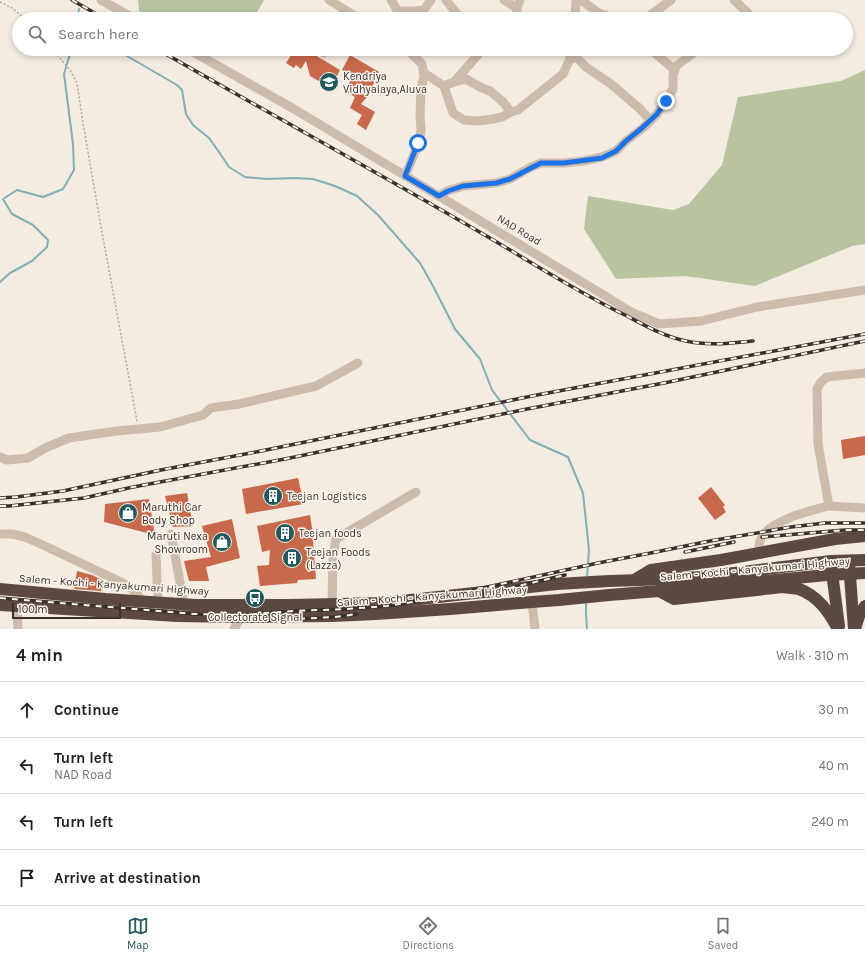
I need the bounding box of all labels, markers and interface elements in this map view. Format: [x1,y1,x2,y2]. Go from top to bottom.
search box [12,12,853,56]
icon: search [26,23,48,45]
text: Search here [58,25,139,43]
place label: Kendriya Vidhyalaya,Aluva [343,70,427,96]
school or university icon: Kendriya Vidhyalaya,Aluva [318,71,340,93]
route end [657,92,675,110]
route start [409,134,427,152]
street label: NAD Road [495,212,543,248]
building icon: Teejan Logistics [262,485,284,507]
place label: Teejan Logistics [287,490,367,503]
place label: Maruthi Car Body Shop [142,501,201,527]
shop icon: Maruthi Car Body Shop [117,502,139,524]
building icon: Teejan foods [274,522,296,544]
place label: Teejan foods [299,527,362,540]
place label: Maruti Nexa Showroom [147,530,208,556]
shop icon: Maruti Nexa Showroom [211,531,233,553]
place label: Teejan Foods (Lazza) [306,546,371,572]
building icon: Teejan Foods (Lazza) [281,547,303,569]
street label: Salem - Kochi - Kanyakumari Highway [660,554,850,584]
street label: Salem - Kochi - Kanyakumari Highway [19,572,209,598]
street label: Salem - Kochi - Kanyakumari Highway [337,583,527,609]
bus stop icon: Collectorate Signal [244,587,266,609]
scale bar [12,601,121,620]
text: 100 m [18,603,48,616]
place label: Collectorate Signal [208,611,302,624]
text: 4 min [16,645,63,665]
text: Walk · 310 m [776,648,849,663]
icon: ahead [16,699,38,721]
text: Continue [54,701,119,719]
text: 30 m [818,702,849,717]
text: Turn left [54,749,113,767]
icon: left [16,755,38,777]
text: 40 m [819,758,849,773]
text: NAD Road [54,767,112,782]
icon: left [16,811,38,833]
text: Turn left [54,813,113,831]
text: 240 m [811,814,849,829]
icon: arrive [16,867,38,889]
text: Arrive at destination [54,869,201,887]
tab: Map [127,915,149,952]
tab: Directions [402,915,454,952]
tab: Saved [708,915,738,952]

